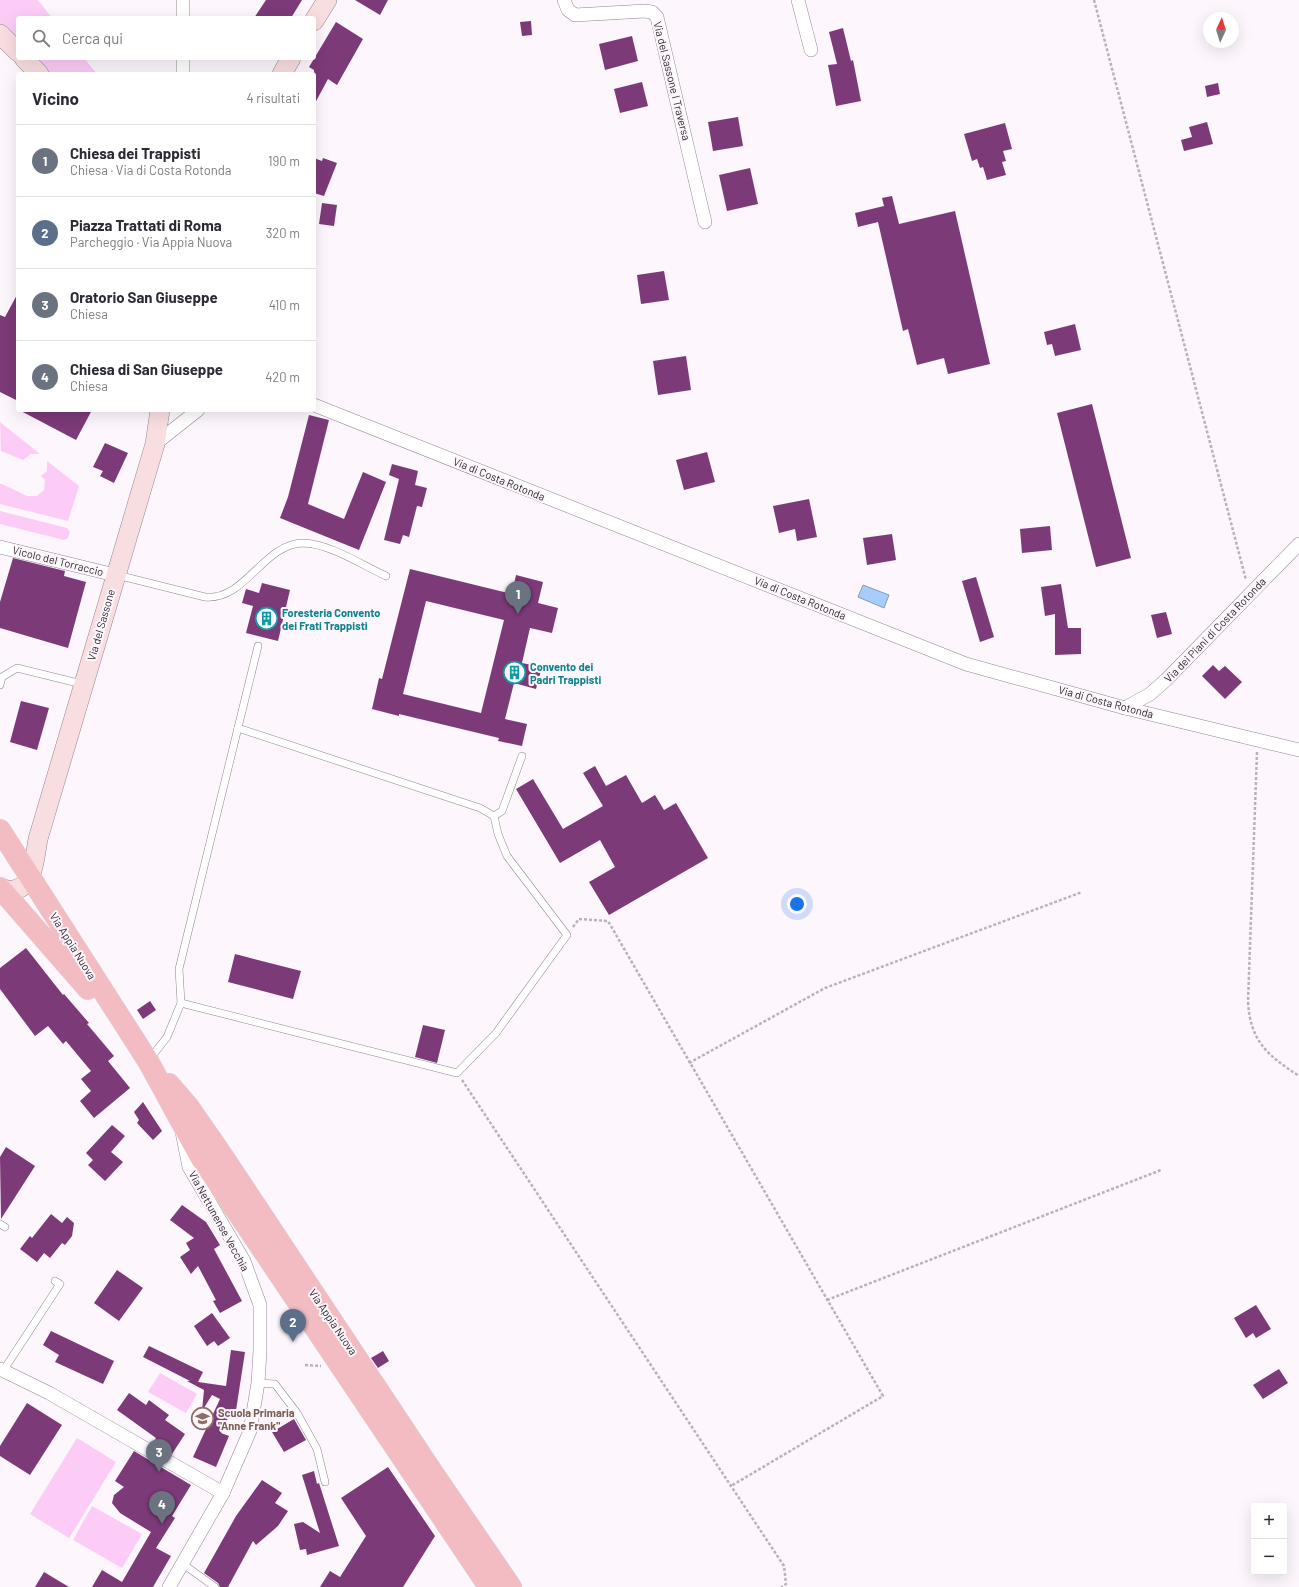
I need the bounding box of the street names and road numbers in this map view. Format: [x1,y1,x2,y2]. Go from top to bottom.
street label: Via del Sassone I Traversa [651,20,694,142]
street label: Via di Costa Rotonda [451,454,547,503]
street label: Vicolo del Torraccio [11,543,105,578]
street label: Via di Costa Rotonda [752,573,848,622]
street label: Via dei Piani di Costa Rotonda [1161,575,1268,685]
street label: Via del Sassone [84,587,117,662]
street label: Via di Costa Rotonda [1057,683,1155,720]
street label: Via Appia Nuova [48,910,99,982]
street label: Via Nettunense Vecchia [186,1168,252,1273]
street label: Via Appia Nuova [307,1286,360,1357]

